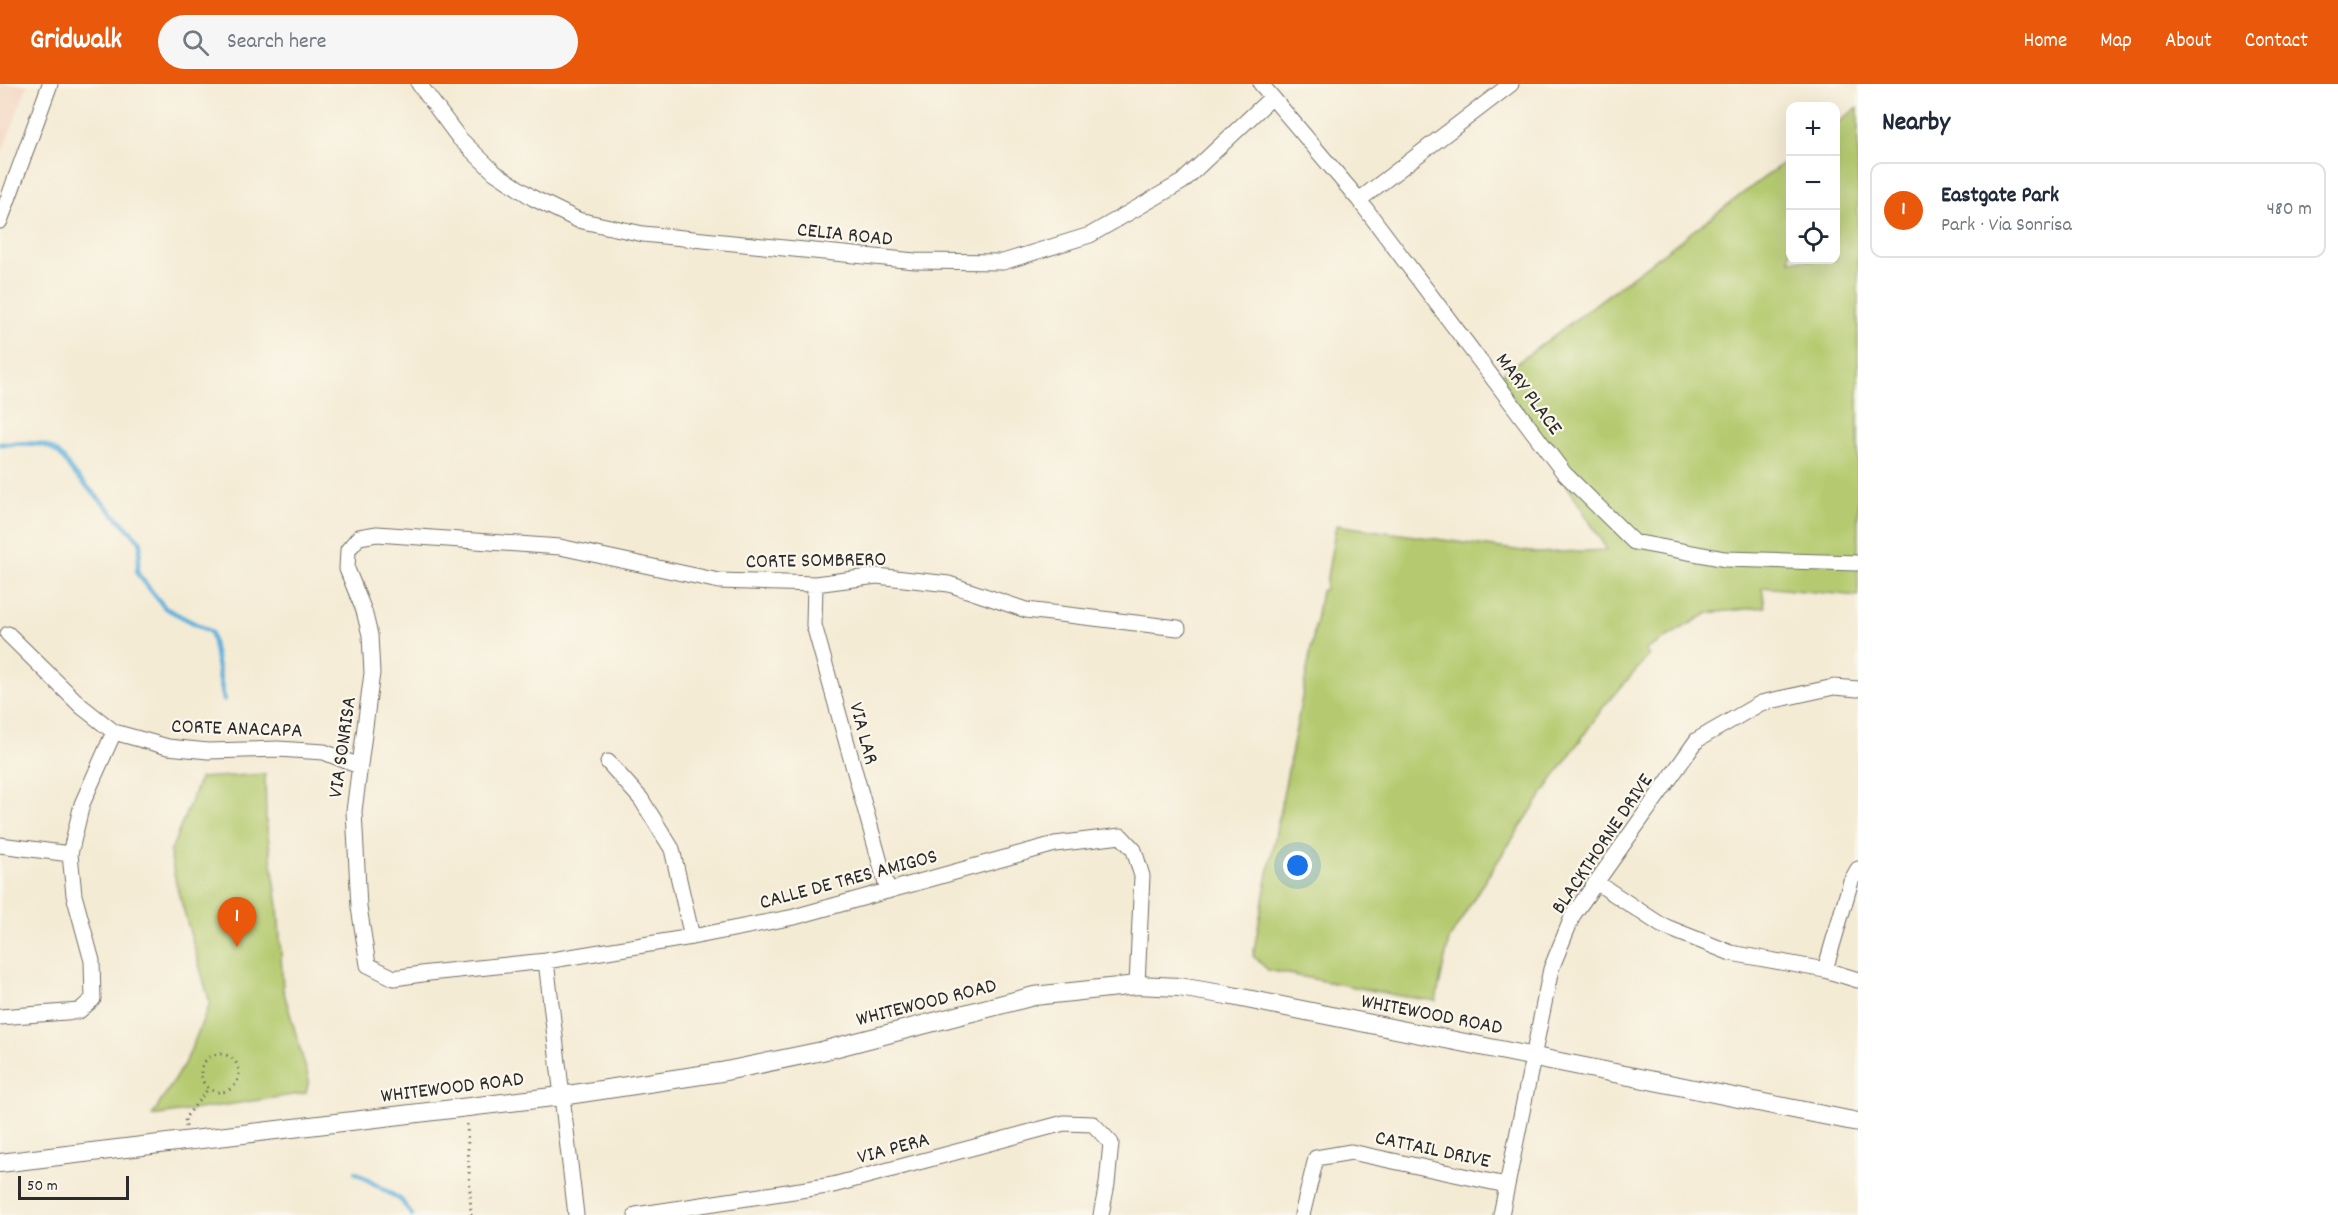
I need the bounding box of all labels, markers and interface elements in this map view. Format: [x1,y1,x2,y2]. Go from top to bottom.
search box [158,15,578,69]
text: Gridwalk [30,22,122,62]
icon: search [179,26,212,59]
text: Search here [227,27,327,58]
text: Home [2023,27,2067,57]
text: Map [2100,27,2132,57]
text: About [2165,27,2212,57]
text: Contact [2245,27,2308,57]
map controls [1786,102,1840,264]
button: + [1786,102,1840,156]
text: Nearby [1882,105,1950,142]
button: − [1786,156,1840,210]
text: Eastgate Park [1941,181,2059,212]
text: 1 [1901,196,1906,224]
text: 480 m [2266,196,2312,224]
button: locate [1786,210,1840,264]
text: Park · Via Sonrisa [1941,212,2072,240]
street label: CELIA ROAD [795,216,894,256]
street label: MARY PLACE [1487,347,1569,443]
street label: CORTE SOMBRERO [745,546,887,578]
street label: VIA SONRISA [322,695,366,800]
street label: VIA LAR [839,699,885,768]
street label: CORTE ANACAPA [171,713,303,747]
street label: BLACKTHORNE DRIVE [1545,768,1662,921]
street label: CALLE DE TRES AMIGOS [757,843,941,919]
your location [1283,851,1312,880]
pin: 1 [218,898,256,947]
street label: WHITEWOOD ROAD [853,972,1000,1036]
street label: WHITEWOOD ROAD [1358,988,1505,1044]
street label: WHITEWOOD ROAD [379,1065,526,1113]
street label: CATTAIL DRIVE [1372,1124,1493,1178]
street label: VIA PERA [854,1126,933,1174]
scale bar [18,1173,129,1200]
text: 50 m [27,1175,58,1198]

